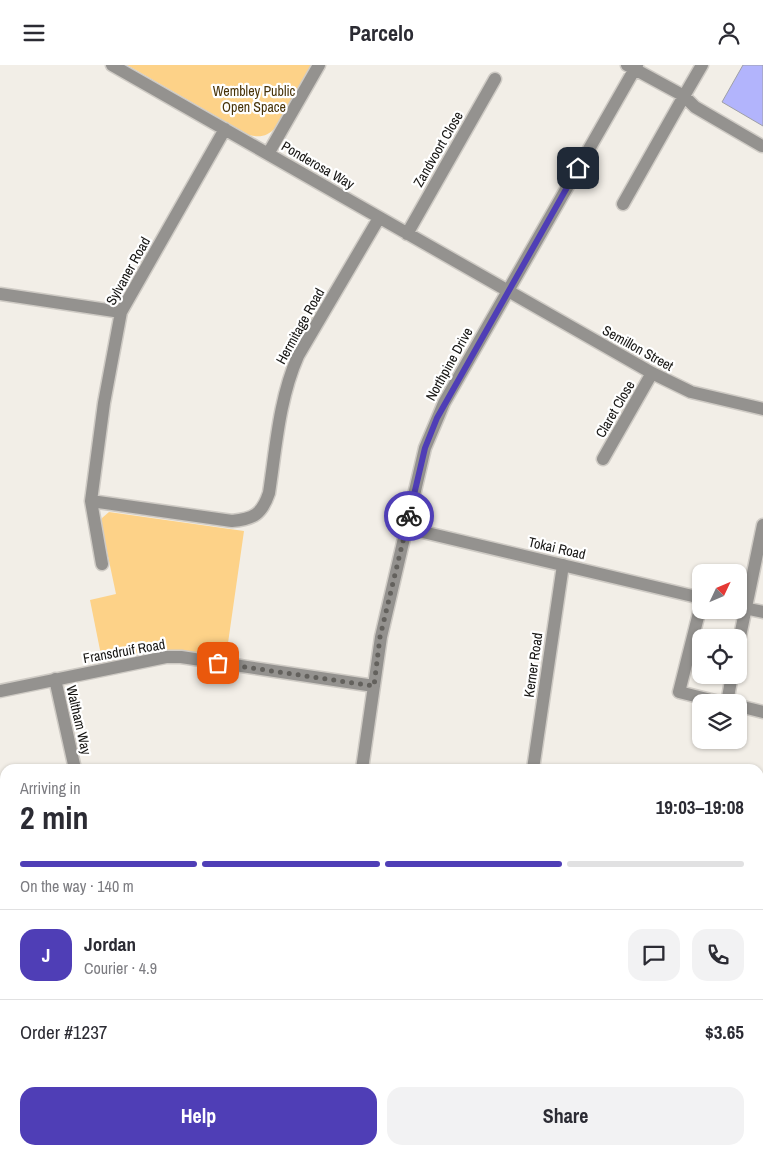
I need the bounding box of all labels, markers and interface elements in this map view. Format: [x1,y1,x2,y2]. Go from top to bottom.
text: Parcelo [349,18,414,48]
icon: menu [20,19,48,47]
icon: person [715,19,743,47]
park label: Wembley Public Open Space [213,82,296,116]
street label: Zandvoort Close [409,108,467,190]
street label: Ponderosa Way [278,137,358,193]
pin [557,147,599,189]
icon: home [564,154,592,182]
street label: Sylvaner Road [102,234,154,308]
street label: Hermitage Road [272,285,328,367]
street label: Semillon Street [599,321,677,375]
street label: Northpine Drive [421,324,477,404]
street label: Claret Close [591,377,639,441]
courier [384,491,434,541]
icon: bike [395,502,423,530]
street label: Tokai Road [527,533,587,563]
north arrow [692,564,748,619]
map controls [692,564,747,749]
button: locate [692,629,747,684]
street label: Kerner Road [520,632,546,698]
street label: Fransdruif Road [82,635,166,667]
pin [197,642,239,684]
icon: bag [204,649,232,677]
street label: Waltham Way [62,684,96,757]
button: layers [692,694,747,749]
text: Arriving in [20,777,81,799]
text: 19:03–19:08 [656,794,744,820]
text: 2 min [20,796,89,839]
text: On the way · 140 m [20,875,134,897]
button: chat [628,929,680,981]
button: phone [692,929,744,981]
text: Jordan [84,931,136,957]
text: J [42,942,50,968]
text: Courier · 4.9 [84,957,157,979]
text: Order #1237 [20,1019,107,1045]
text: $3.65 [705,1019,744,1045]
button: Help [20,1087,377,1145]
button: Share [387,1087,744,1145]

